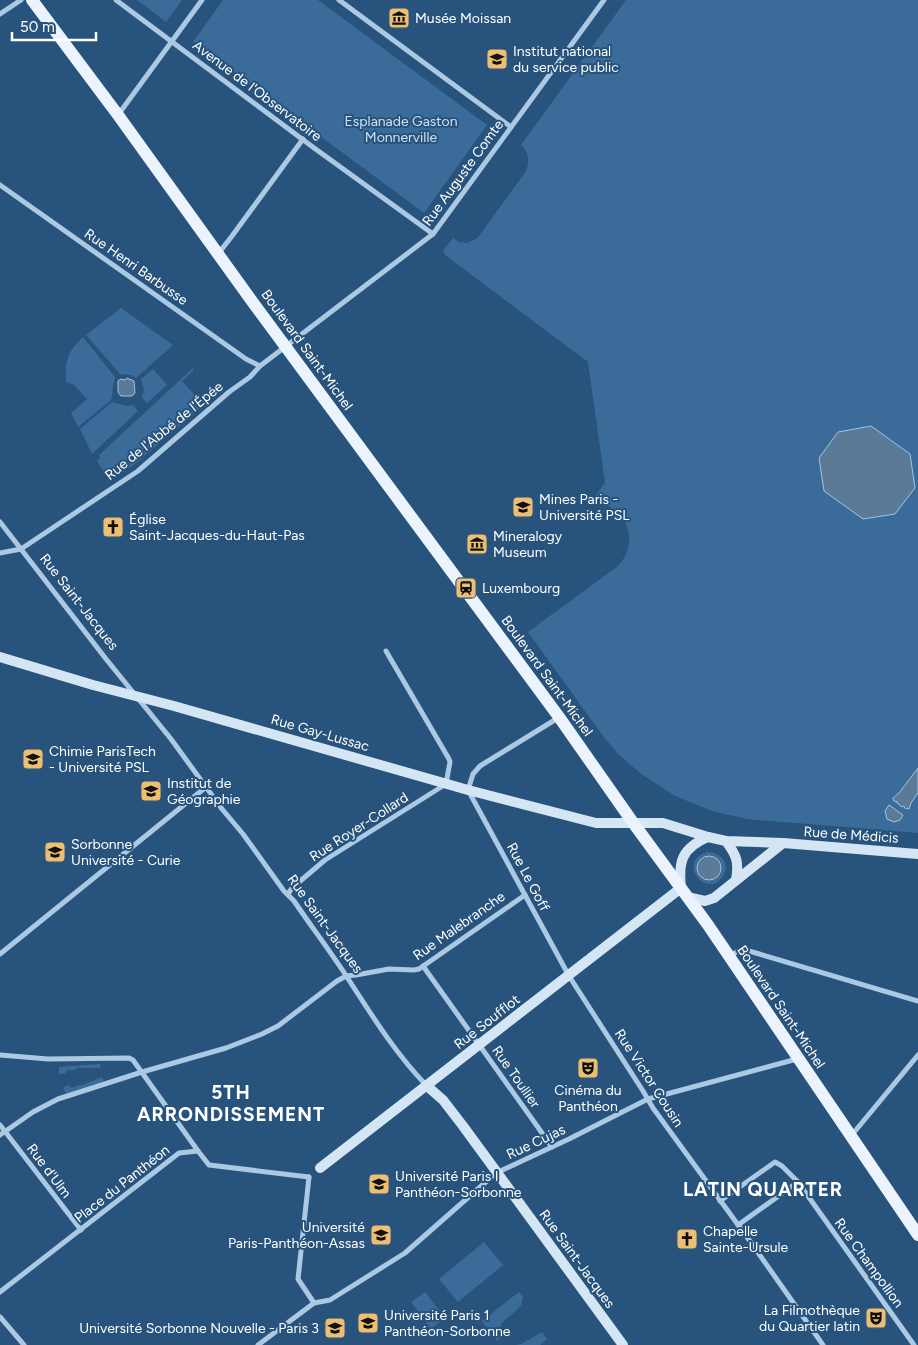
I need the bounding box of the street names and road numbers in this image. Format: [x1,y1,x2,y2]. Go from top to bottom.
street label: Avenue de l'Observatoire [189,37,325,145]
street label: Rue Auguste Comte [419,116,507,229]
street label: Rue Henri Barbusse [81,225,191,309]
street label: Boulevard Saint-Michel [258,286,356,414]
street label: Rue de l'Abbé de l'Épée [102,378,227,484]
street label: Rue Saint-Jacques [36,550,122,654]
street label: Boulevard Saint-Michel [498,612,596,740]
street label: Rue Gay-Lussac [269,711,371,755]
street label: Rue Royer-Collard [306,789,412,865]
street label: Rue de Médicis [803,823,899,847]
street label: Rue Le Goff [503,840,554,915]
street label: Rue Saint-Jacques [284,871,366,977]
street label: Rue Malebranche [410,888,509,964]
street label: Boulevard Saint-Michel [733,942,829,1072]
street label: Rue Soufflot [451,991,523,1053]
street label: Rue Victor Cousin [611,1026,687,1130]
street label: Rue Toullier [488,1043,544,1112]
street label: Rue Cujas [504,1121,568,1163]
street label: Rue d'Ulm [23,1140,75,1202]
street label: Place du Panthéon [71,1141,173,1226]
street label: Rue Saint-Jacques [536,1206,618,1312]
street label: Rue Champollion [831,1215,907,1311]

